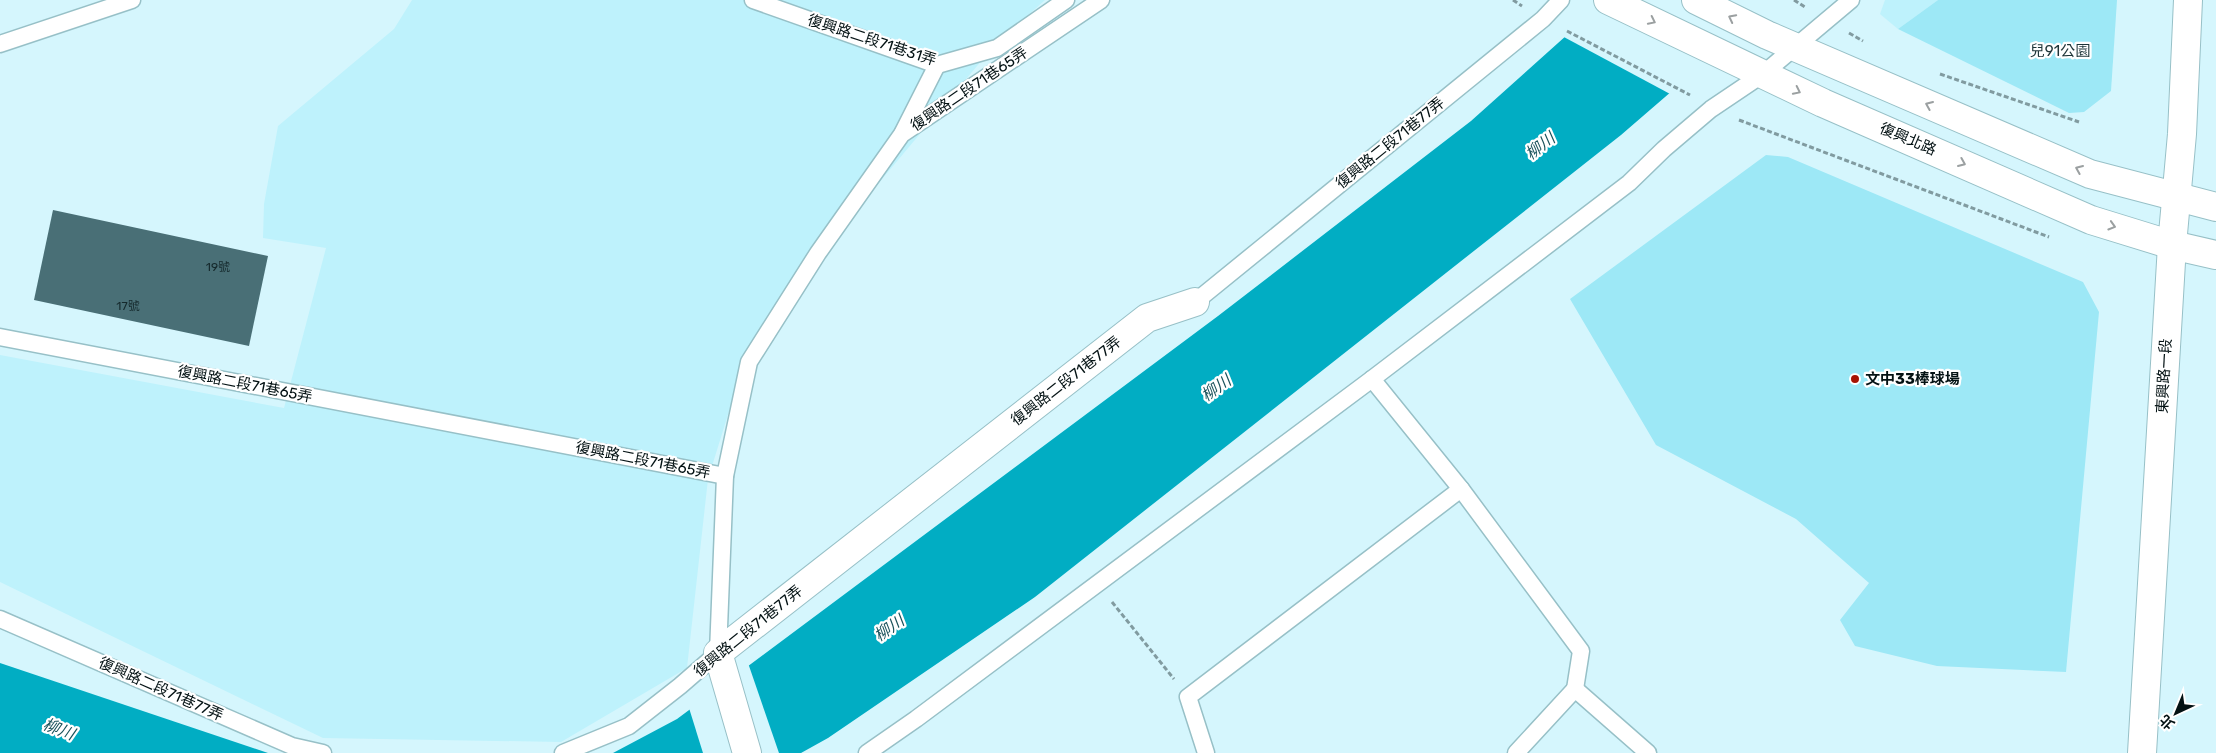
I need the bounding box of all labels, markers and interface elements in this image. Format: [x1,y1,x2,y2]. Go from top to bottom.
street label: 復興路二段71巷31弄 [805,11,939,69]
one-way arrow [1728,14,1737,24]
one-way arrow [1647,15,1656,26]
park label: 兒91公園 [2030,42,2090,60]
street label: 復興路二段71巷65弄 [907,43,1031,135]
one-way arrow [1792,84,1801,95]
street label: 復興路二段71巷77弄 [1332,94,1448,192]
one-way arrow [1925,101,1934,112]
street label: 復興北路 [1877,119,1939,159]
water label: 柳川 [1522,127,1560,163]
one-way arrow [1957,156,1966,167]
one-way arrow [2075,165,2084,176]
one-way arrow [2107,220,2115,230]
house number: 19號 [206,260,230,274]
house number: 17號 [116,299,140,313]
street label: 復興路二段71巷77弄 [1007,332,1125,430]
street label: 東興路一段 [2153,338,2175,414]
street label: 復興路二段71巷65弄 [176,362,314,406]
water label: 柳川 [1197,370,1236,405]
place label: 文中33棒球場 [1865,370,1960,388]
marker: 文中33棒球場 [1849,373,1861,385]
street label: 復興路二段71巷65弄 [574,438,712,482]
street label: 復興路二段71巷77弄 [690,582,806,680]
water label: 柳川 [870,610,909,645]
street label: 復興路二段71巷77弄 [96,653,226,725]
north arrow [2151,688,2201,738]
text: 北 [2156,711,2178,733]
water label: 柳川 [41,714,79,744]

